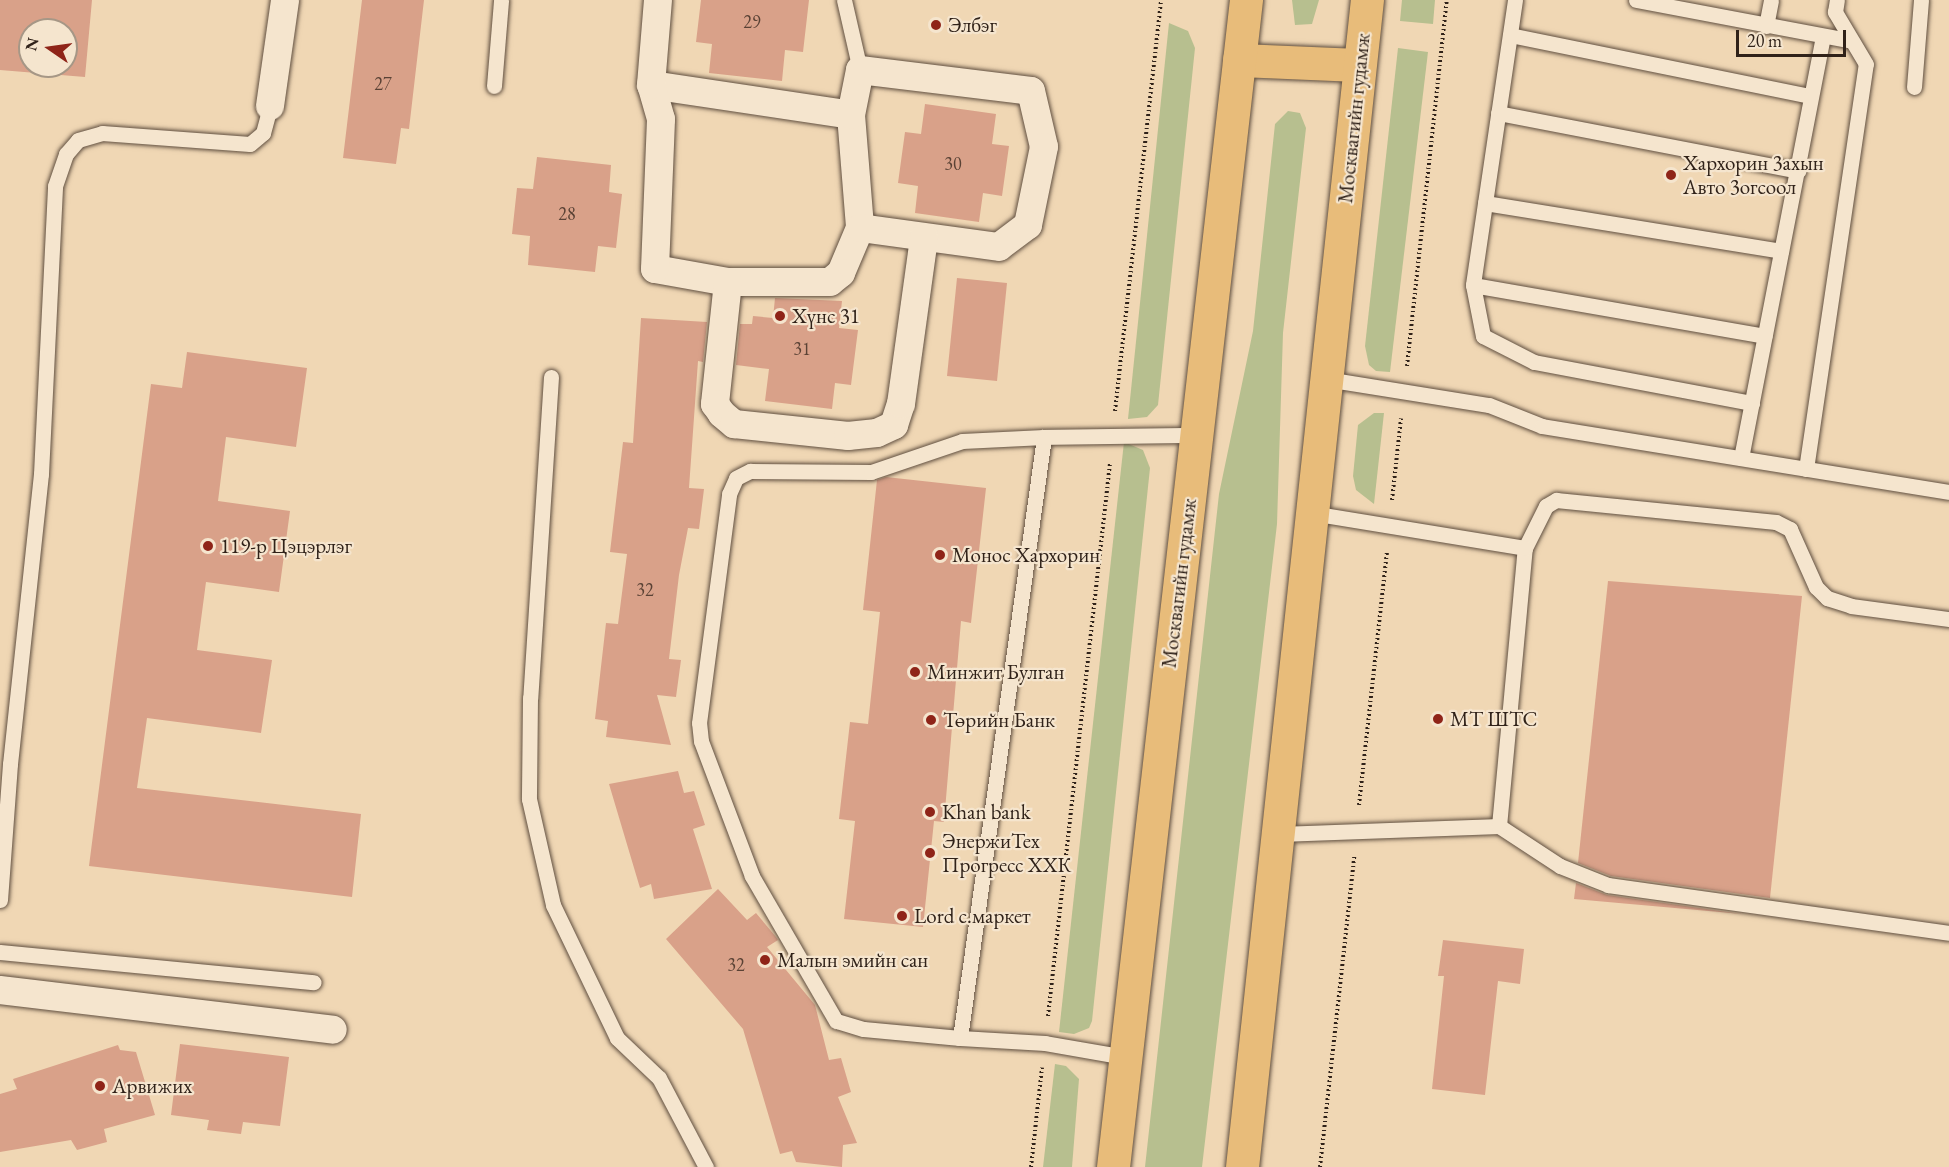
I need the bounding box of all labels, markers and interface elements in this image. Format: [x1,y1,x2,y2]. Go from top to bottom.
house number: 29 [743,11,761,33]
place label: Элбэг [948,12,997,38]
north arrow [18,18,78,78]
marker: Элбэг [929,18,943,32]
scale bar [1739,18,1848,56]
text: 20 m [1747,29,1782,52]
street label: Москвагийн гудамж [1333,32,1375,204]
text: N [20,36,44,53]
house number: 27 [374,73,392,95]
place label: Хархорин 3ахын Авто 3огсоол [1683,150,1824,200]
house number: 30 [944,153,962,175]
marker: Хархорин 3ахын Авто 3огсоол [1664,168,1678,182]
house number: 28 [558,203,576,225]
place label: Хүнс 31 [792,303,860,329]
marker: Хүнс 31 [773,309,787,323]
house number: 31 [793,338,811,360]
street label: Москвагийн гудамж [1156,497,1202,669]
place label: 119-р Цэцэрлэг [220,533,352,559]
marker: 119-р Цэцэрлэг [201,539,215,553]
place label: Монос Хархорин [952,542,1100,568]
marker: Монос Хархорин [933,548,947,562]
house number: 32 [636,579,654,601]
place label: Минжит Булган [927,659,1064,685]
marker: Минжит Булган [908,665,922,679]
place label: MT ШТС [1450,706,1537,732]
place label: Төрийн Банк [943,707,1055,733]
marker: MT ШТС [1431,712,1445,726]
marker: Төрийн Банк [924,713,938,727]
place label: Khan bank [942,799,1030,825]
marker: Khan bank [923,805,937,819]
place label: ЭнержиТех Прогресс ХХК [942,828,1071,878]
marker: ЭнержиТех Прогресс ХХК [923,846,937,860]
place label: Lord с.маркет [914,903,1031,929]
marker: Lord с.маркет [895,909,909,923]
place label: Малын эмийн сан [777,947,928,973]
marker: Малын эмийн сан [758,953,772,967]
house number: 32 [727,954,745,976]
place label: Арвижих [112,1073,192,1099]
marker: Арвижих [93,1079,107,1093]

